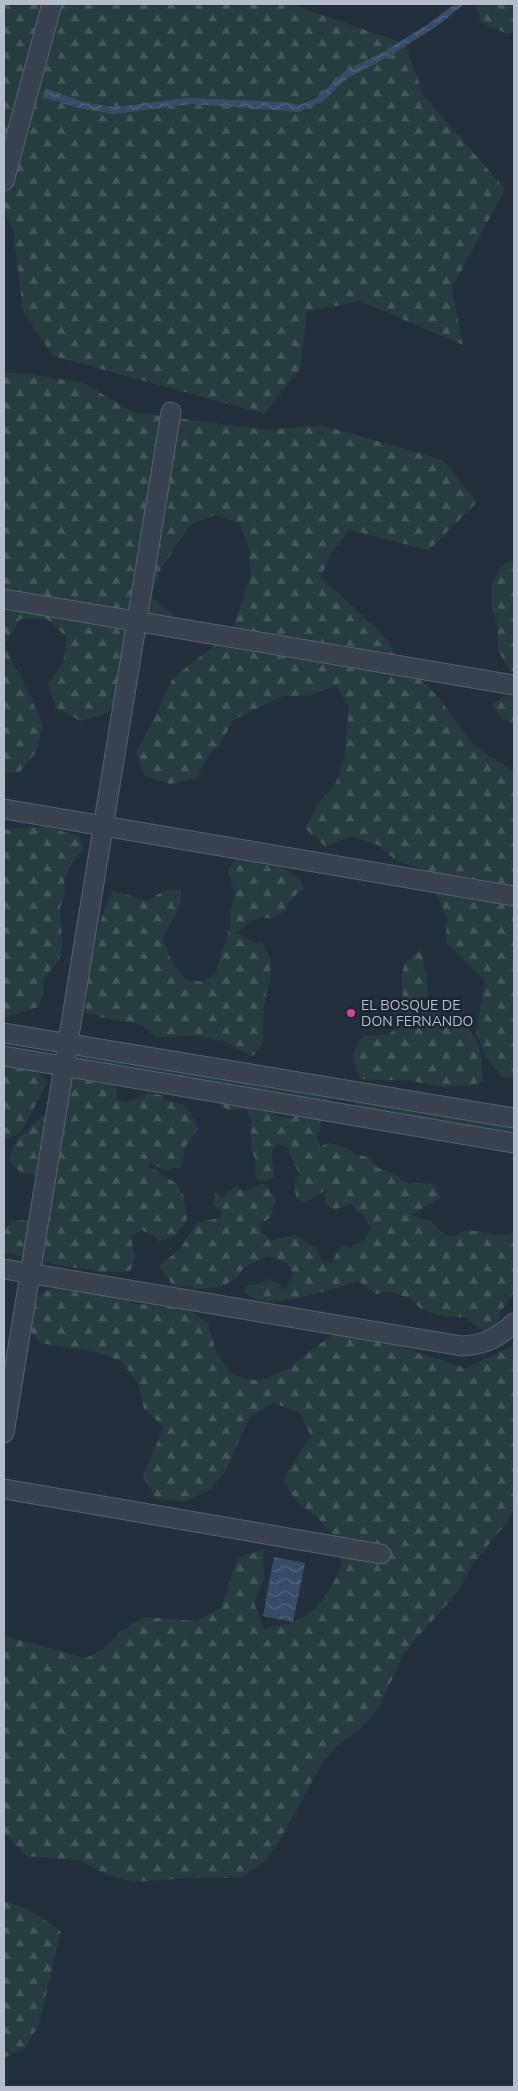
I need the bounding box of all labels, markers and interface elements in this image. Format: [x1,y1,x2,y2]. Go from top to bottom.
place label: EL BOSQUE DE DON FERNANDO [361,996,473,1031]
marker: EL BOSQUE DE DON FERNANDO [345,1007,357,1019]

